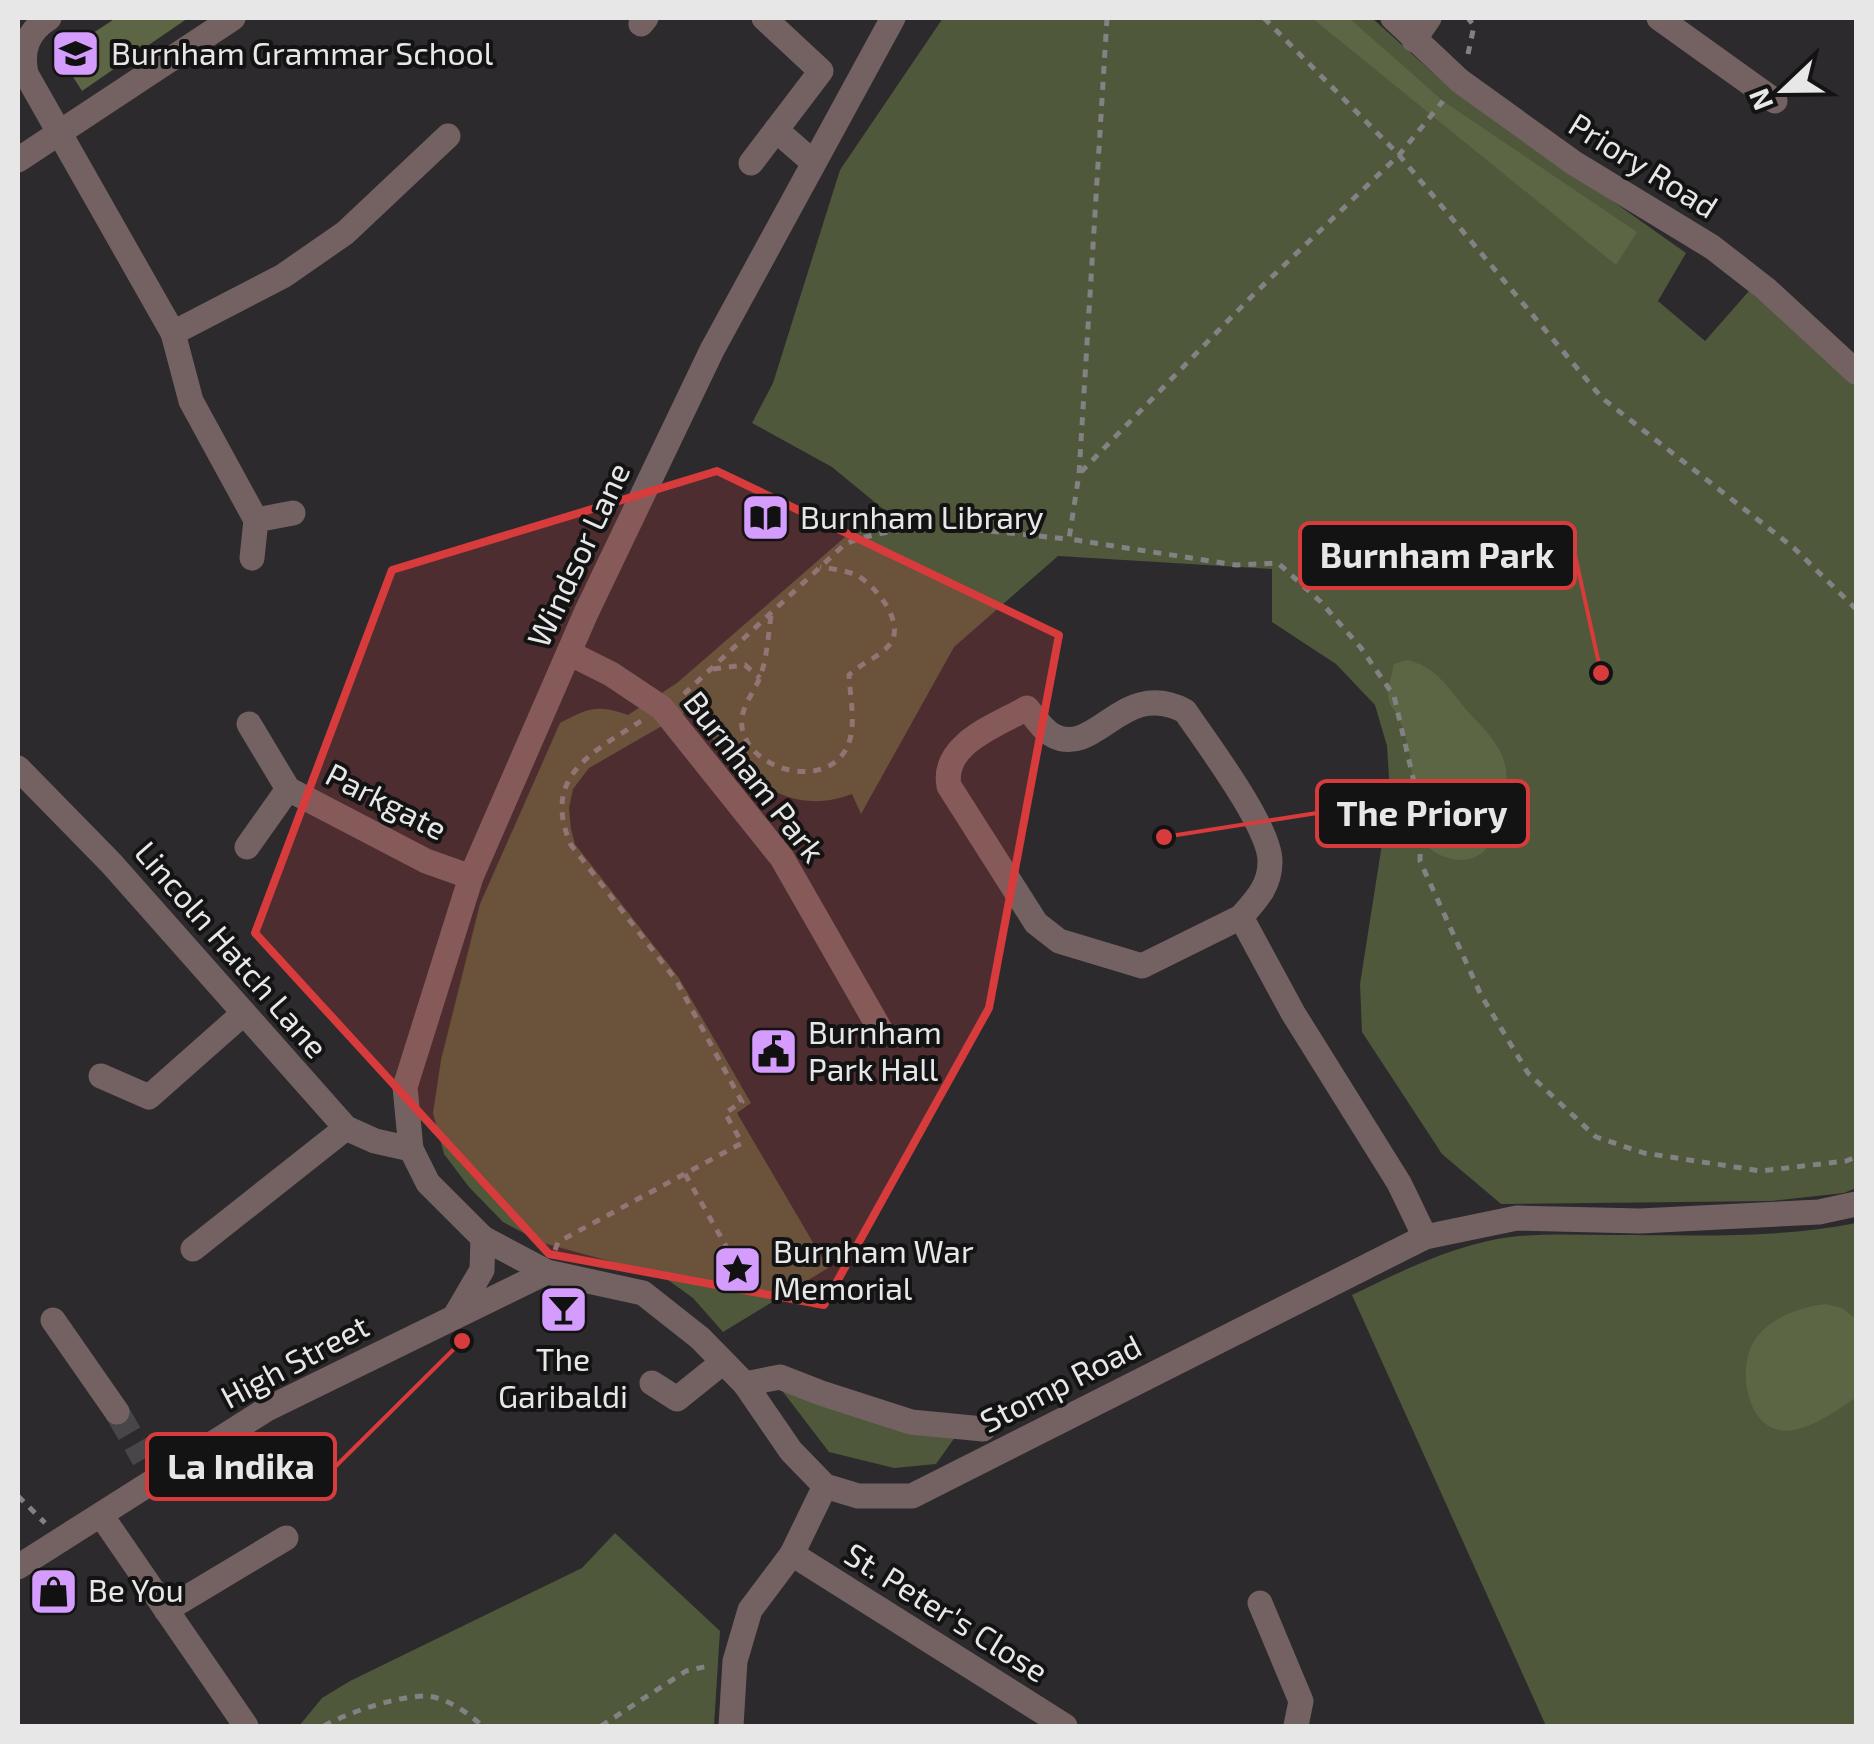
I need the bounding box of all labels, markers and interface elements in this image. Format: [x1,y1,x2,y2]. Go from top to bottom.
school or university icon: Burnham Grammar School [50,28,102,80]
place label: Burnham Grammar School [111,33,494,71]
north arrow [1734,40,1834,140]
text: N [1740,84,1779,115]
street label: Priory Road [1563,104,1725,225]
street label: Windsor Lane [518,456,636,652]
library icon: Burnham Library [739,492,791,544]
place label: Burnham Library [800,497,1044,535]
callout: Burnham Park [1300,523,1575,588]
text: Burnham Park [1320,533,1555,575]
street label: Burnham Park [677,683,834,869]
street label: Parkgate [320,754,453,847]
callout: The Priory [1317,781,1528,846]
text: The Priory [1336,791,1508,834]
street label: Lincoln Hatch Lane [128,833,337,1065]
place label: Burnham Park Hall [808,1012,942,1087]
public building icon: Burnham Park Hall [747,1025,799,1077]
place label: Burnham War Memorial [773,1231,974,1306]
place icon: Burnham War Memorial [712,1244,764,1296]
bar icon: The Garibaldi [537,1284,589,1336]
street label: High Street [214,1305,374,1415]
street label: Stomp Road [973,1325,1147,1439]
place label: The Garibaldi [498,1339,628,1414]
callout: La Indika [147,1434,335,1499]
text: La Indika [167,1444,315,1486]
street label: St. Peter's Close [839,1534,1055,1689]
shop icon: Be You [27,1565,79,1617]
place label: Be You [88,1570,184,1608]

